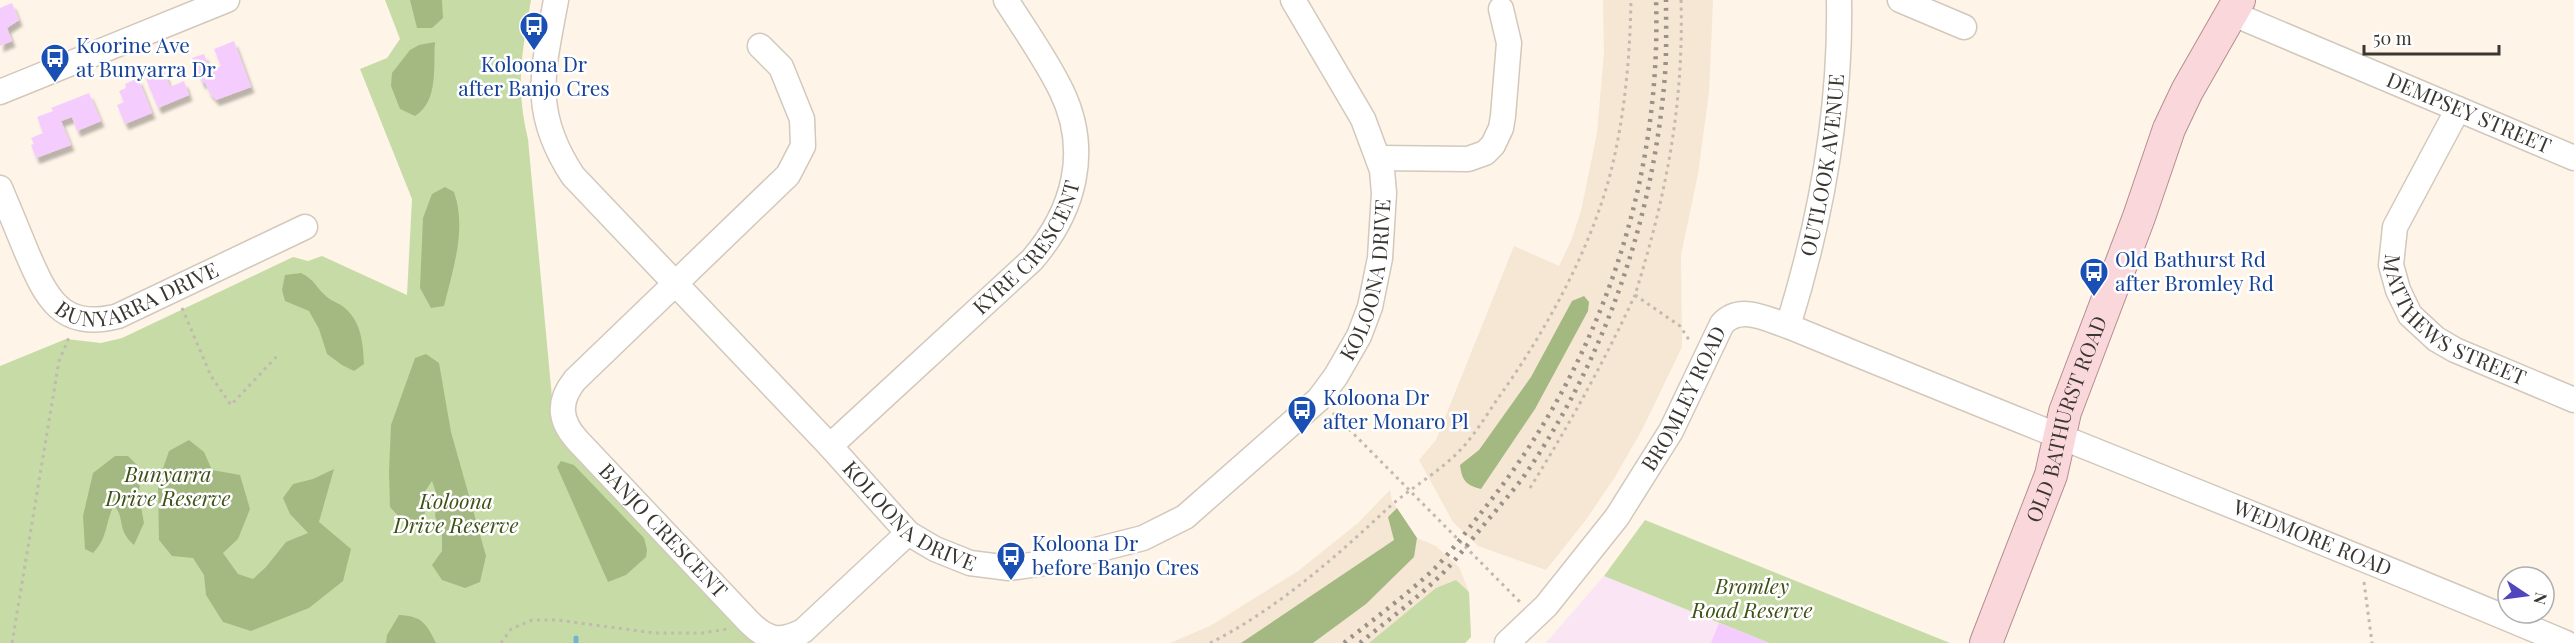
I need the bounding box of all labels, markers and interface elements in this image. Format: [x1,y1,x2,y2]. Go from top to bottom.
bus stop icon: Koloona Dr after Banjo Cres [518,10,550,52]
scale bar [2364,18,2499,56]
text: 50 m [2373,26,2412,50]
place label: Koorine Ave at Bunyarra Dr [76,30,217,82]
bus stop icon: Koorine Ave at Bunyarra Dr [39,42,71,84]
place label: Koloona Dr after Banjo Cres [458,49,610,101]
street label: DEMPSEY STREET [2383,64,2556,159]
street label: OUTLOOK AVENUE [1792,73,1849,259]
street label: KYRE CRESCENT [966,177,1085,320]
street label: KOLOONA DRIVE [1332,198,1396,365]
place label: Old Bathurst Rd after Bromley Rd [2115,244,2274,296]
street label: MATTHEWS STREET [2378,253,2531,390]
street label: BUNYARRA DRIVE [50,254,222,332]
bus stop icon: Old Bathurst Rd after Bromley Rd [2078,256,2110,298]
street label: OLD BATHURST ROAD [2018,312,2112,526]
street label: BROMLEY ROAD [1634,321,1731,475]
place label: Koloona Dr after Monaro Pl [1323,382,1469,434]
bus stop icon: Koloona Dr after Monaro Pl [1286,394,1318,436]
street label: KOLOONA DRIVE [838,454,981,576]
street label: BANJO CRESCENT [594,456,735,603]
park label: Bunyarra Drive Reserve [104,459,231,511]
park label: Koloona Drive Reserve [392,486,519,538]
street label: WEDMORE ROAD [2229,491,2397,581]
place label: Koloona Dr before Banjo Cres [1032,528,1199,580]
bus stop icon: Koloona Dr before Banjo Cres [995,540,1027,582]
north arrow [2496,565,2556,625]
park label: Bromley Road Reserve [1691,571,1812,623]
text: N [2529,590,2553,607]

